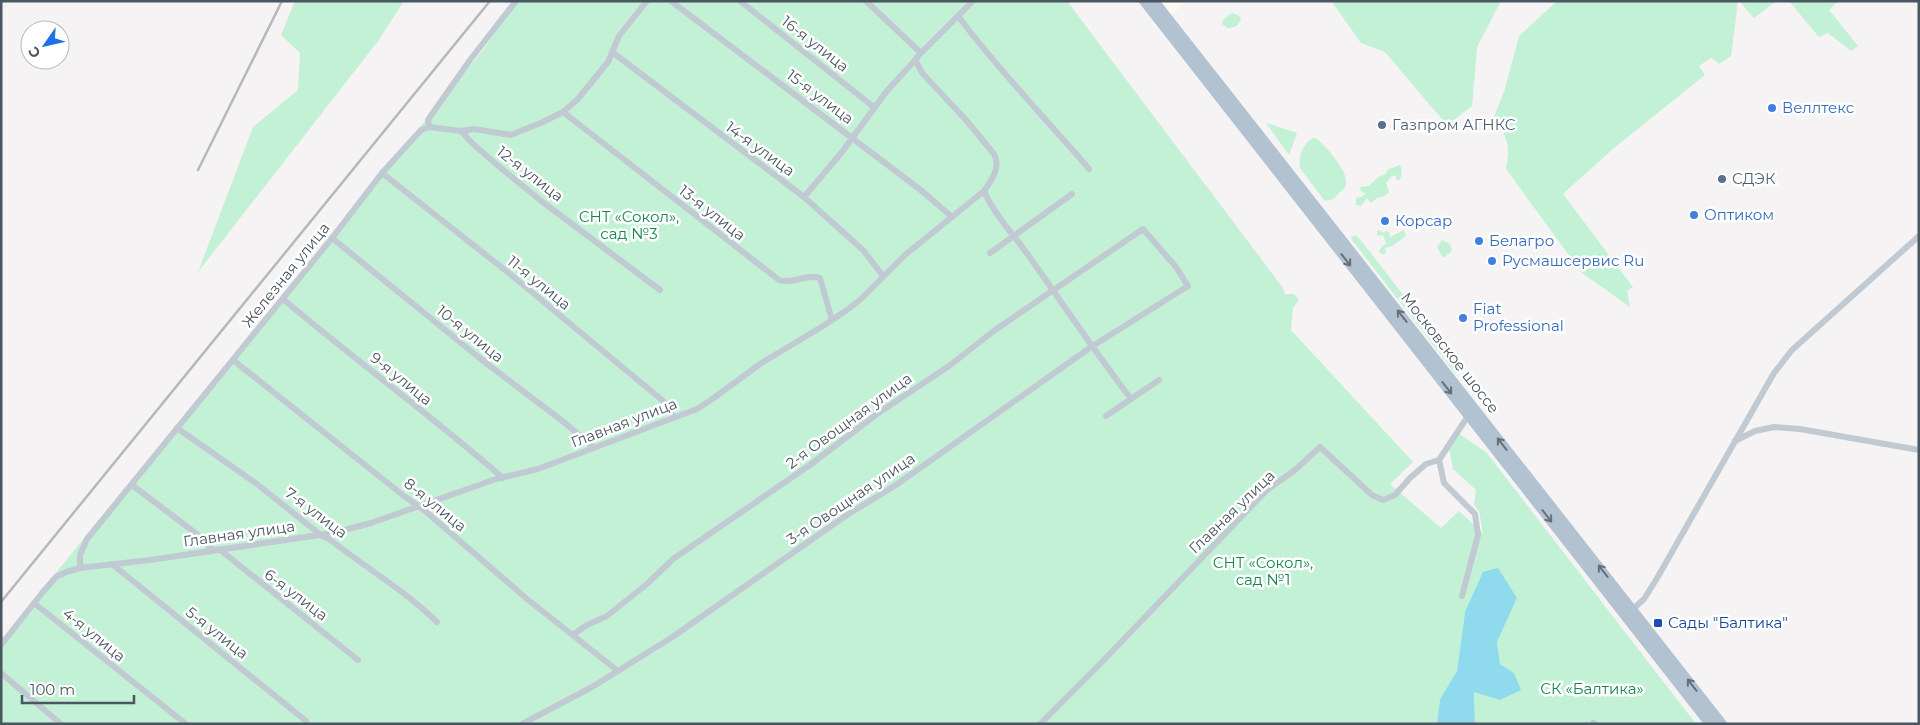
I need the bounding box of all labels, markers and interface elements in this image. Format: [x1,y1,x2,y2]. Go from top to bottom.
street label: 16-я улица [778,12,853,76]
north arrow [20,20,70,70]
text: С [24,43,45,62]
street label: 15-я улица [783,65,858,128]
place label: Веллтекс [1782,98,1854,117]
marker: Веллтекс [1766,102,1778,114]
place label: Газпром АГНКС [1392,115,1516,134]
street label: 14-я улица [722,117,799,180]
marker: Газпром АГНКС [1376,119,1388,131]
street label: 12-я улица [493,142,567,205]
place label: СДЭК [1732,169,1776,188]
marker: СДЭК [1716,173,1728,185]
street label: 13-я улица [675,181,749,244]
place label: Оптиком [1704,205,1774,224]
park label: СНТ «Сокол», сад №3 [579,207,679,243]
marker: Оптиком [1688,209,1700,221]
place label: Корсар [1395,211,1452,230]
marker: Корсар [1379,215,1391,227]
street label: Железная улица [238,218,334,331]
place label: Белагро [1489,231,1554,250]
marker: Белагро [1473,235,1485,247]
street label: 11-я улица [504,251,575,314]
place label: Русмашсервис Ru [1502,251,1644,270]
one-way arrow [1341,253,1352,266]
marker: Русмашсервис Ru [1486,255,1498,267]
street label: Московское шоссе [1397,288,1504,417]
place label: Fiat Professional [1473,299,1564,335]
street label: 10-я улица [433,301,508,366]
one-way arrow [1396,310,1407,323]
marker: Fiat Professional [1457,312,1469,324]
street label: 9-я улица [366,348,436,409]
street label: 2-я Овощная улица [782,369,915,473]
one-way arrow [1441,381,1452,394]
street label: Главная улица [568,394,680,452]
one-way arrow [1497,438,1508,451]
street label: 3-я Овощная улица [783,449,919,549]
street label: Главная улица [1185,466,1279,557]
street label: 8-я улица [400,474,470,536]
street label: 7-я улица [281,483,351,542]
one-way arrow [1542,509,1552,523]
street label: Главная улица [182,516,296,551]
park label: СНТ «Сокол», сад №1 [1213,553,1313,589]
street label: 6-я улица [261,565,332,625]
one-way arrow [1598,565,1609,578]
street label: 5-я улица [182,602,252,663]
street label: 4-я улица [59,604,130,666]
place label: Сады "Балтика" [1668,613,1788,632]
marker: Сады "Балтика" [1652,617,1664,629]
scale bar [22,672,135,704]
park label: СК «Балтика» [1540,679,1644,698]
one-way arrow [1687,679,1698,692]
text: 100 m [30,680,75,699]

